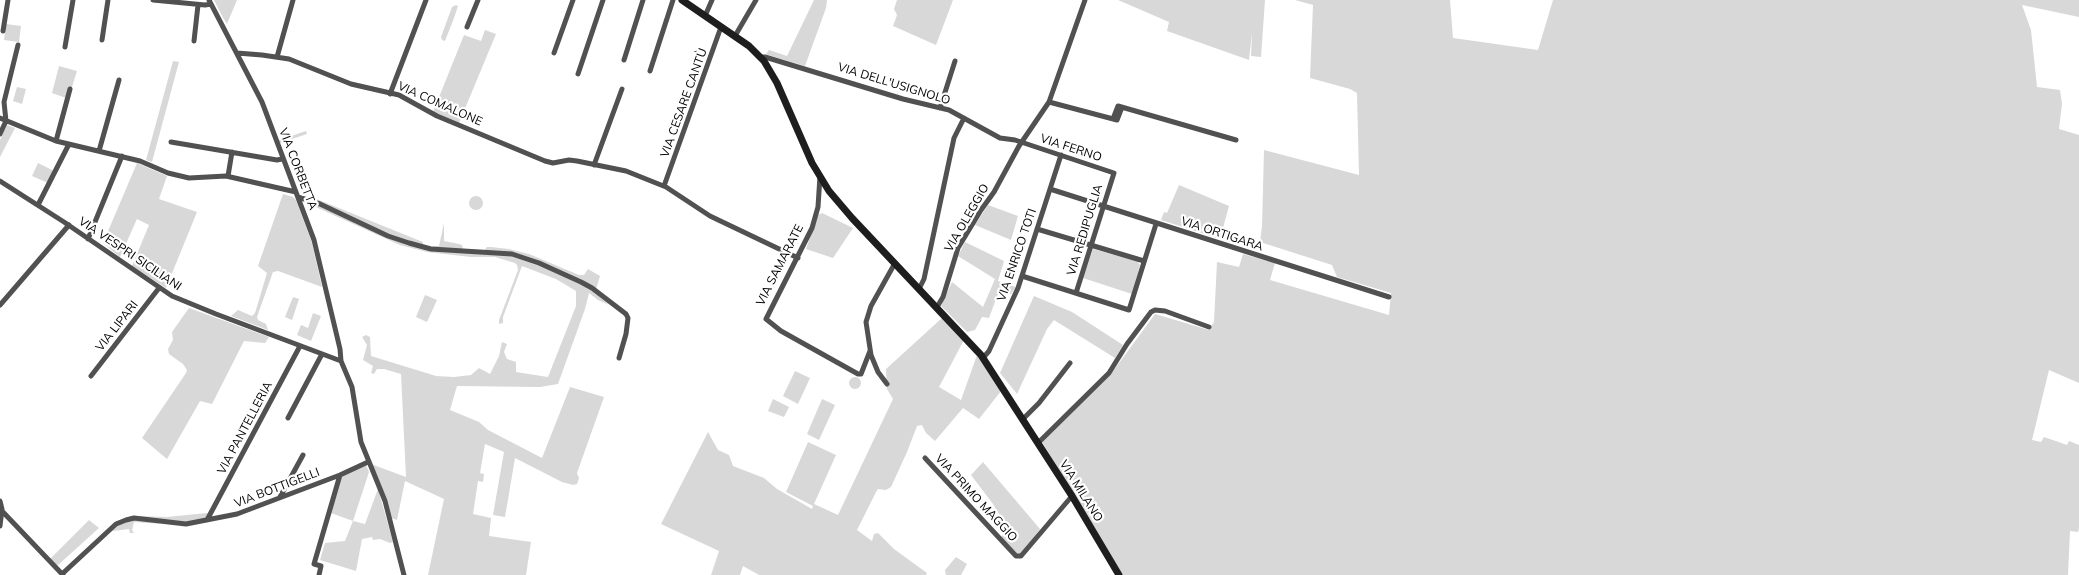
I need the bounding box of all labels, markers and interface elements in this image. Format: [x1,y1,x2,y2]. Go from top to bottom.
street label: VIA CESARE CANTÙ [658,46,710,160]
street label: VIA DELL'USIGNOLO [836,60,952,108]
street label: VIA COMALONE [395,79,485,129]
street label: VIA CORBETTA [276,126,320,212]
street label: VIA FERNO [1038,131,1104,165]
street label: VIA OLEGGIO [942,181,992,255]
street label: VIA REDIPUGLIA [1064,183,1106,277]
street label: VIA ENRICO TOTI [994,207,1040,303]
street label: VIA VESPRI SICILIANI [76,214,184,294]
street label: VIA ORTIGARA [1179,214,1265,254]
street label: VIA SAMARATE [753,222,807,308]
street label: VIA LIPARI [93,298,141,354]
street label: VIA PANTELLERIA [215,379,275,477]
street label: VIA PRIMO MAGGIO [932,451,1020,545]
street label: VIA MILANO [1056,457,1106,525]
street label: VIA BOTTIGELLI [232,465,322,511]

